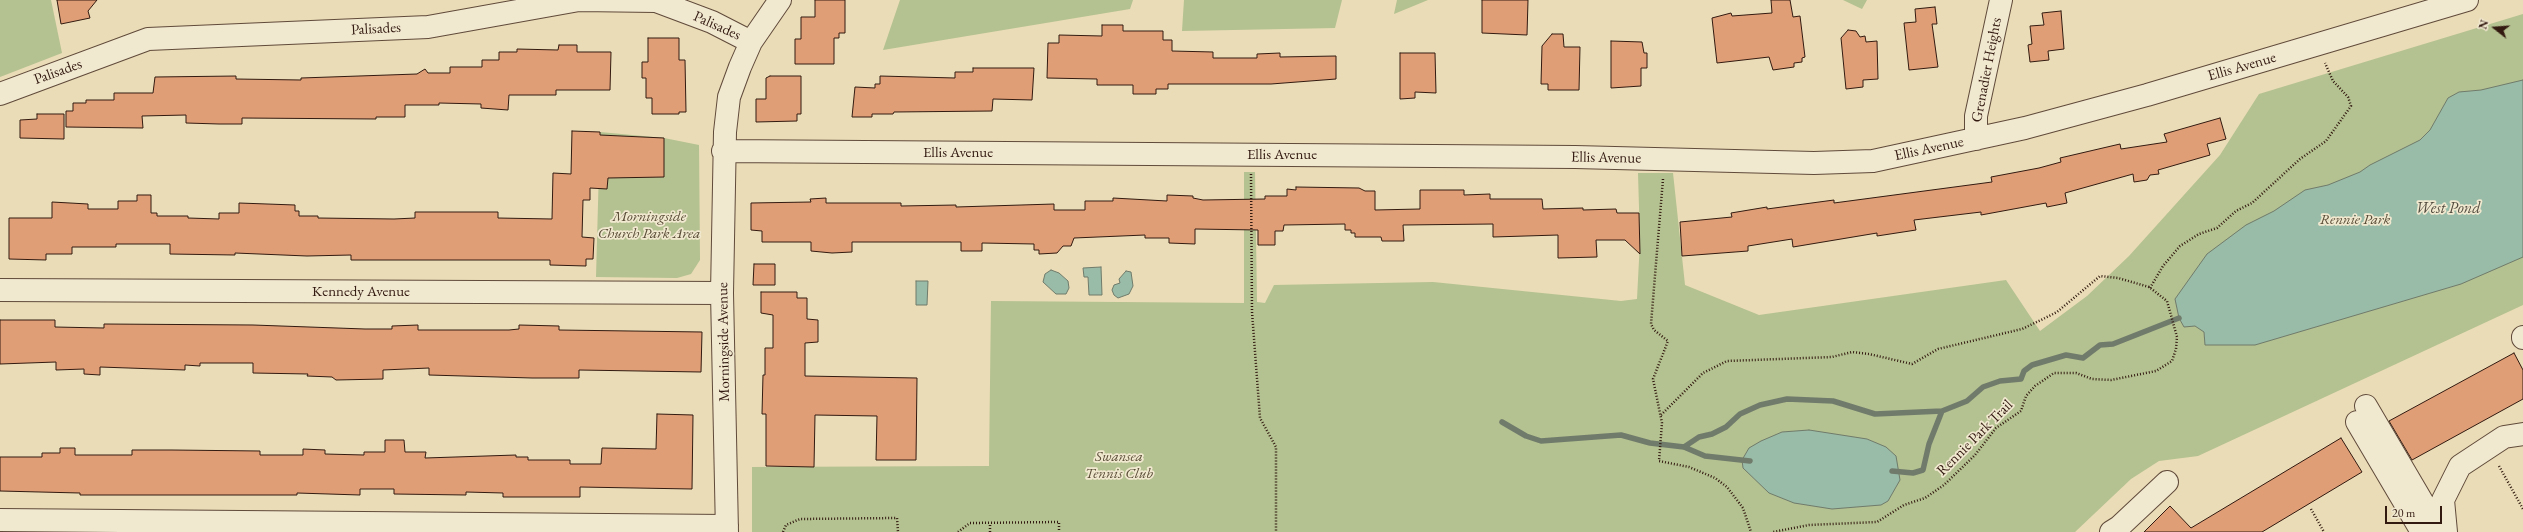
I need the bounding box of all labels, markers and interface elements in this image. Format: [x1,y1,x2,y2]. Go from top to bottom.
street label: Palisades [691,8,743,44]
north arrow [2475,8,2515,48]
street label: Grenadier Heights [1968,16,2006,124]
text: N [2476,18,2492,31]
street label: Palisades [351,19,401,39]
street label: Ellis Avenue [2206,49,2278,85]
street label: Palisades [31,55,85,89]
street label: Ellis Avenue [1893,133,1965,165]
street label: Ellis Avenue [923,144,993,162]
street label: Ellis Avenue [1247,146,1317,164]
street label: Ellis Avenue [1571,148,1641,168]
water label: West Pond [2416,199,2480,219]
park label: Morningside Church Park Area [598,208,700,243]
park label: Rennie Park [2320,211,2390,229]
street label: Morningside Avenue [714,282,734,402]
street label: Kennedy Avenue [312,283,410,301]
street label: Rennie Park Trail [1933,396,2017,480]
park label: Swansea Tennis Club [1085,448,1153,483]
scale bar [2387,498,2444,524]
text: 20 m [2392,505,2415,521]

